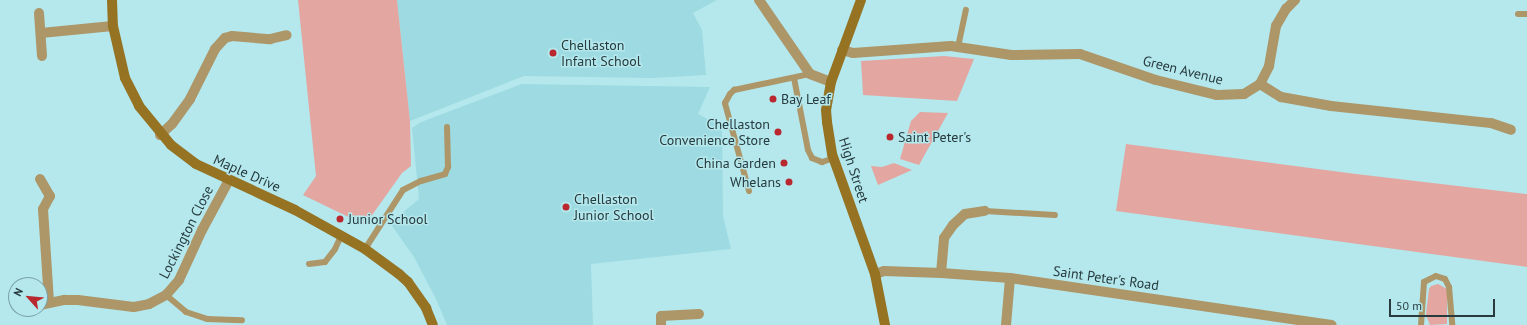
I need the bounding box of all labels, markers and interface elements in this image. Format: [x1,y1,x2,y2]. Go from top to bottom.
place label: Chellaston Infant School [561,37,641,70]
marker: Chellaston Infant School [548,48,558,58]
street label: Green Avenue [1141,52,1225,88]
place label: Bay Leaf [781,91,831,107]
marker: Bay Leaf [768,94,778,104]
place label: Chellaston Convenience Store [659,116,770,148]
marker: Chellaston Convenience Store [773,127,783,137]
place label: Saint Peter's [898,129,971,145]
marker: Saint Peter's [885,132,895,142]
street label: High Street [836,135,872,205]
street label: Maple Drive [211,151,283,195]
place label: China Garden [696,155,776,171]
marker: China Garden [779,158,789,168]
place label: Whelans [730,174,781,190]
marker: Whelans [784,177,794,187]
street label: Lockington Close [155,183,217,281]
place label: Chellaston Junior School [574,191,654,224]
marker: Chellaston Junior School [561,202,571,212]
place label: Junior School [348,211,428,227]
marker: Junior School [335,214,345,224]
street label: Saint Peter's Road [1052,262,1160,294]
north arrow [8,277,48,317]
text: N [10,286,26,298]
scale bar [1391,291,1497,317]
text: 50 m [1396,298,1422,313]

